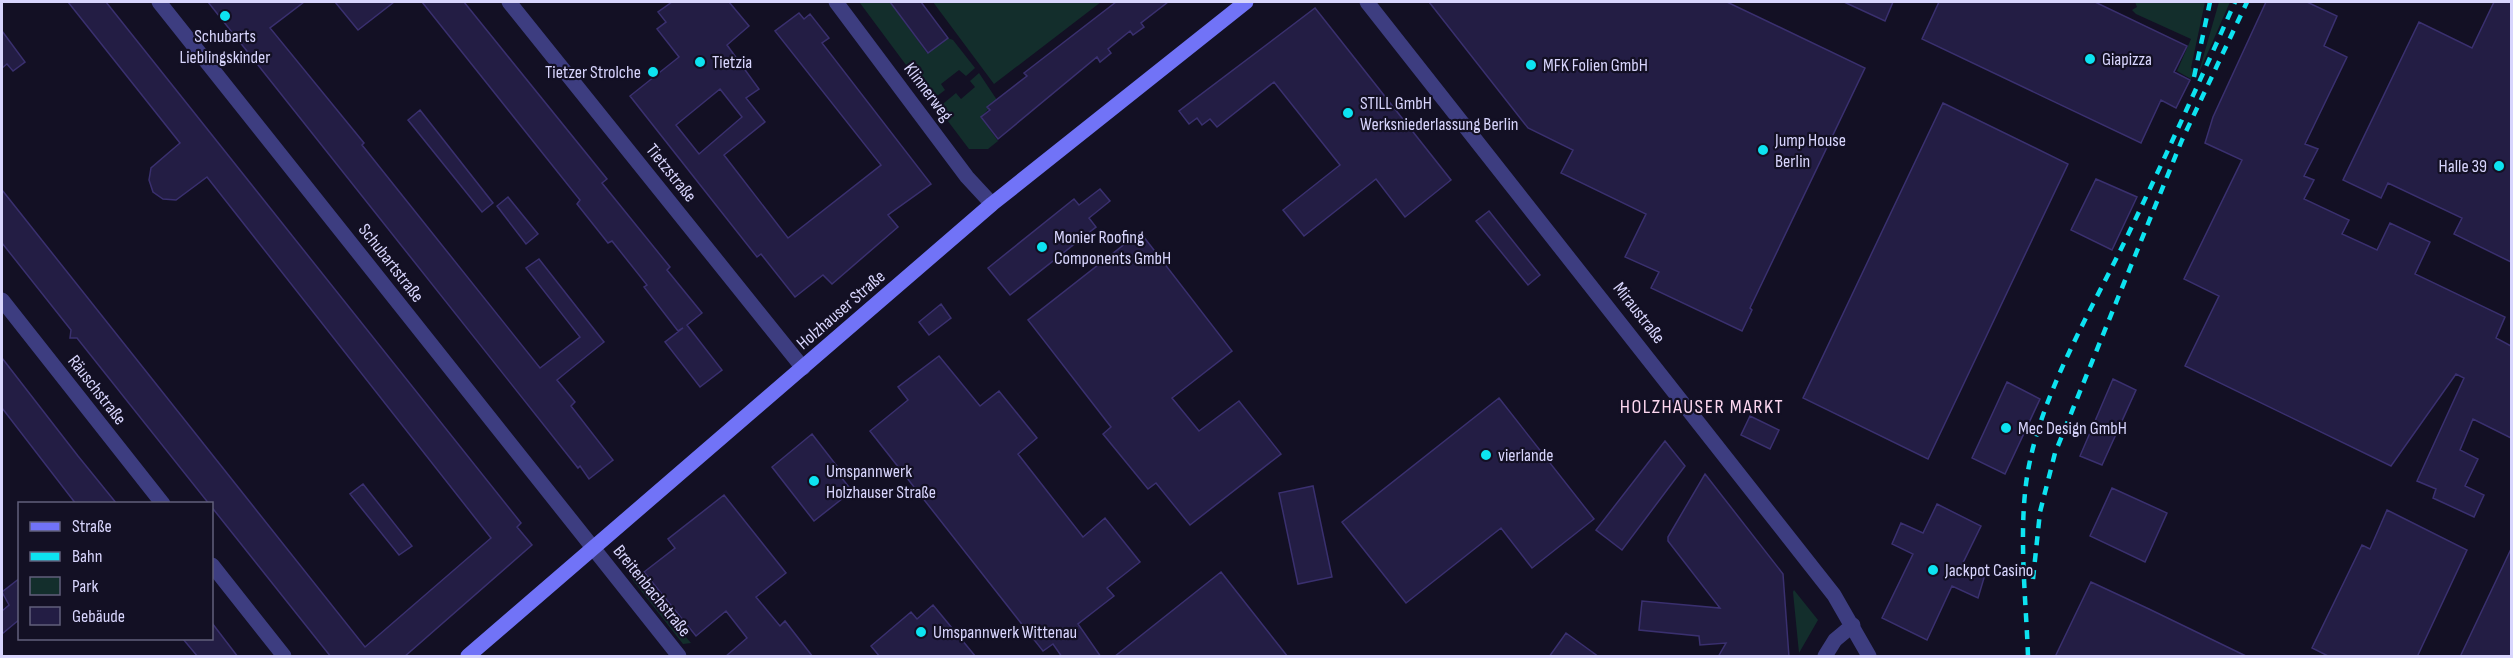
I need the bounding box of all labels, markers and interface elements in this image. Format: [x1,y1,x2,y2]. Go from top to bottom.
marker: Schubarts Lieblingskinder [218,9,232,23]
place label: Schubarts Lieblingskinder [180,26,270,68]
place label: Giapizza [2102,49,2152,70]
place label: Tietzia [712,52,752,73]
marker: Giapizza [2083,52,2097,66]
marker: Tietzia [693,55,707,69]
place label: MFK Folien GmbH [1543,55,1648,76]
marker: MFK Folien GmbH [1524,58,1538,72]
street label: Klinnerweg [899,59,957,125]
place label: Tietzer Strolche [545,62,641,83]
marker: Tietzer Strolche [646,65,660,79]
place label: STILL GmbH Werksniederlassung Berlin [1360,93,1519,135]
marker: STILL GmbH Werksniederlassung Berlin [1341,106,1355,120]
place label: Jump House Berlin [1774,130,1846,172]
street label: Tietzstraße [641,140,701,206]
marker: Jump House Berlin [1756,143,1770,157]
place label: Halle 39 [2439,156,2487,177]
marker: Halle 39 [2492,159,2506,173]
street label: Schubartstraße [354,220,428,306]
place label: Monier Roofing Components GmbH [1054,227,1171,269]
marker: Monier Roofing Components GmbH [1035,240,1049,254]
street label: Holzhauser Straße [793,266,889,354]
street label: Miraustraße [1609,278,1669,348]
street label: Räuschstraße [63,351,131,429]
district label: HOLZHAUSER MARKT [1620,395,1784,419]
place label: Mec Design GmbH [2018,418,2127,439]
marker: Mec Design GmbH [1999,421,2013,435]
place label: vierlande [1498,445,1553,466]
marker: vierlande [1479,448,1493,462]
place label: Umspannwerk Holzhauser Straße [826,461,936,503]
marker: Umspannwerk Holzhauser Straße [807,474,821,488]
legend [18,502,213,640]
text: Straße [72,516,112,537]
street label: Breitenbachstraße [609,541,695,641]
text: Bahn [72,546,102,567]
place label: Jackpot Casino [1944,560,2033,581]
marker: Jackpot Casino [1926,563,1940,577]
text: Park [72,576,98,597]
text: Gebäude [72,606,125,627]
place label: Umspannwerk Wittenau [933,622,1077,643]
marker: Umspannwerk Wittenau [914,625,928,639]

